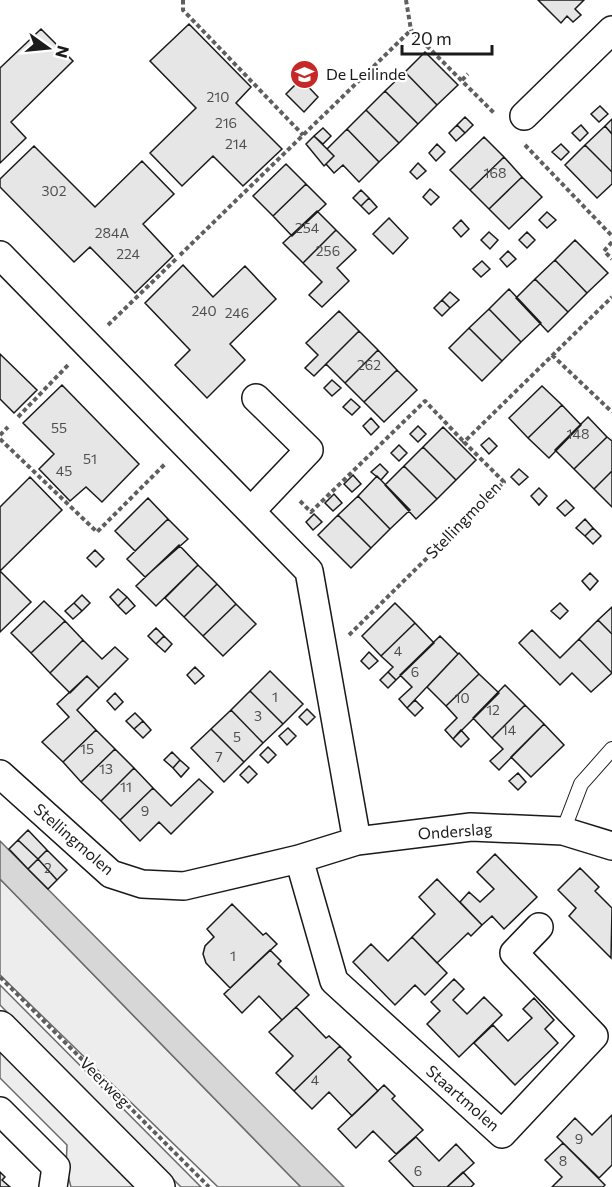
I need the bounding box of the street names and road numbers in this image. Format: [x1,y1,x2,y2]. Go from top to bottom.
street label: Stellingmolen [421,477,504,562]
street label: Stellingmolen [31,799,118,878]
street label: Onderslag [417,818,493,843]
street label: Veerweg [76,1053,134,1111]
street label: Staartmolen [423,1061,504,1135]

